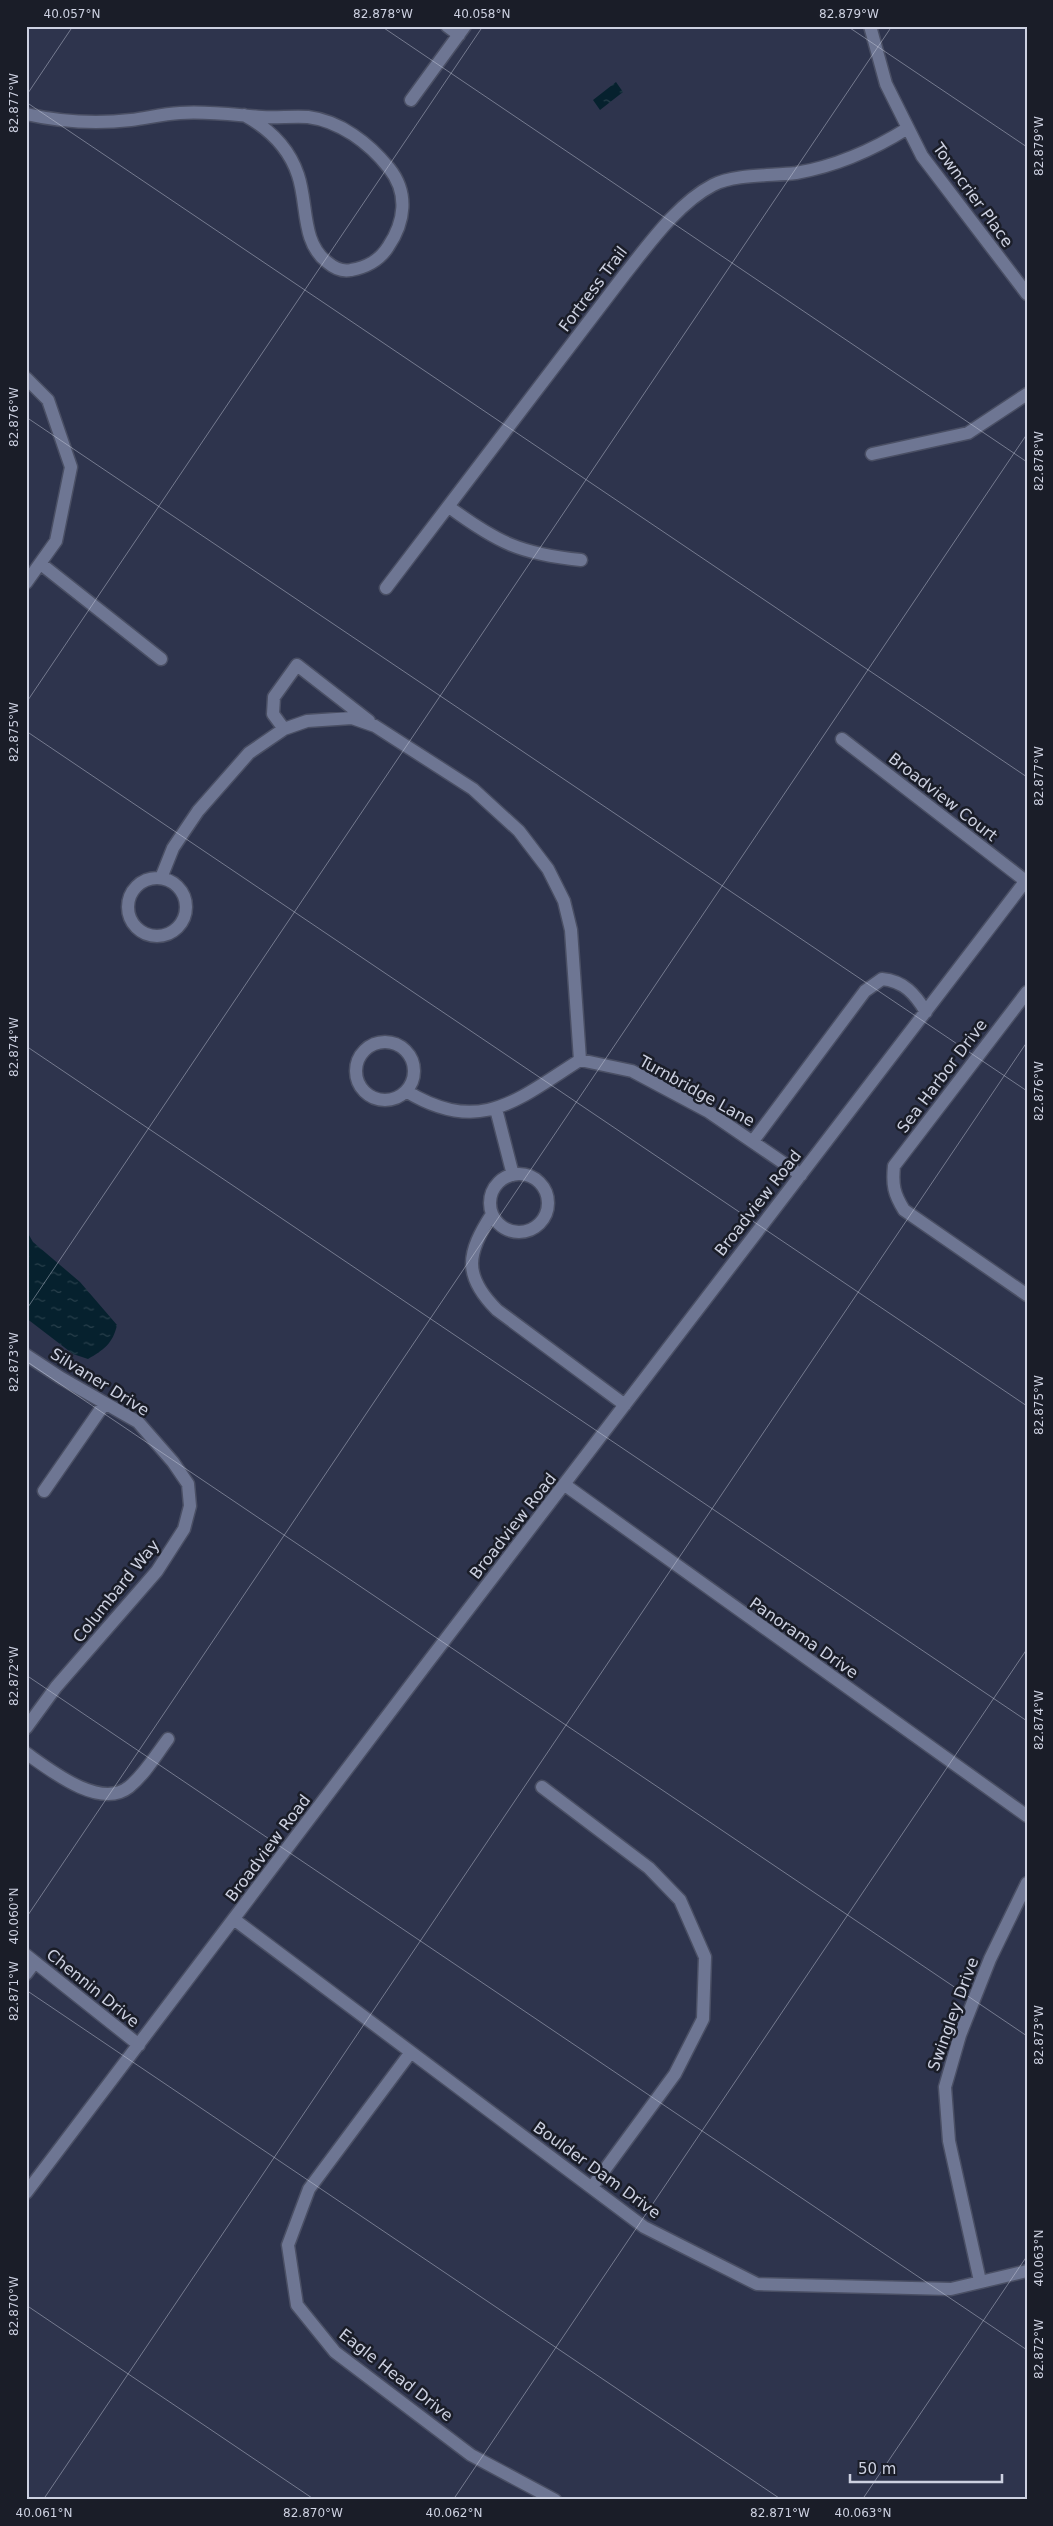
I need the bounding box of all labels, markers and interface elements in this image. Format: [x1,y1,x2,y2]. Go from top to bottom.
text: 40.057°N [44,7,100,21]
text: 82.878°W [353,7,413,21]
text: 40.058°N [454,7,510,21]
text: 82.879°W [819,7,879,21]
text: 82.877°W [7,73,21,133]
text: 82.879°W [1032,116,1046,176]
street label: Towncrier Place [928,138,1017,251]
street label: Fortress Trail [555,243,631,335]
text: 82.876°W [7,387,21,447]
text: 82.878°W [1032,431,1046,491]
text: 82.875°W [7,702,21,762]
text: 82.877°W [1032,746,1046,806]
street label: Broadview Court [885,749,1001,845]
street label: Sea Harbor Drive [893,1015,991,1137]
text: 82.874°W [7,1017,21,1077]
street label: Turnbridge Lane [635,1051,758,1131]
text: 82.876°W [1032,1061,1046,1121]
street label: Broadview Road [711,1146,805,1260]
text: 82.873°W [7,1332,21,1392]
street label: Silvaner Drive [47,1344,153,1420]
text: 82.875°W [1032,1375,1046,1435]
street label: Broadview Road [466,1469,560,1583]
street label: Columbard Way [69,1536,163,1646]
street label: Panorama Drive [746,1593,862,1683]
text: 82.872°W [7,1646,21,1706]
text: 82.874°W [1032,1690,1046,1750]
street label: Broadview Road [222,1791,314,1905]
text: 40.060°N [7,1888,21,1944]
street label: Chennin Drive [43,1945,143,2031]
street label: Swingley Drive [924,1955,982,2073]
text: 82.871°W [7,1961,21,2021]
text: 82.873°W [1032,2005,1046,2065]
street label: Boulder Dam Drive [530,2118,664,2222]
text: 40.063°N [1032,2230,1046,2286]
text: 82.870°W [7,2276,21,2336]
text: 82.872°W [1032,2319,1046,2379]
street label: Eagle Head Drive [335,2325,457,2425]
scale bar [850,2451,1003,2483]
text: 50 m [858,2460,896,2478]
text: 40.061°N [16,2506,72,2520]
text: 82.870°W [283,2506,343,2520]
text: 40.062°N [426,2506,482,2520]
text: 82.871°W [750,2506,810,2520]
text: 40.063°N [835,2506,891,2520]

